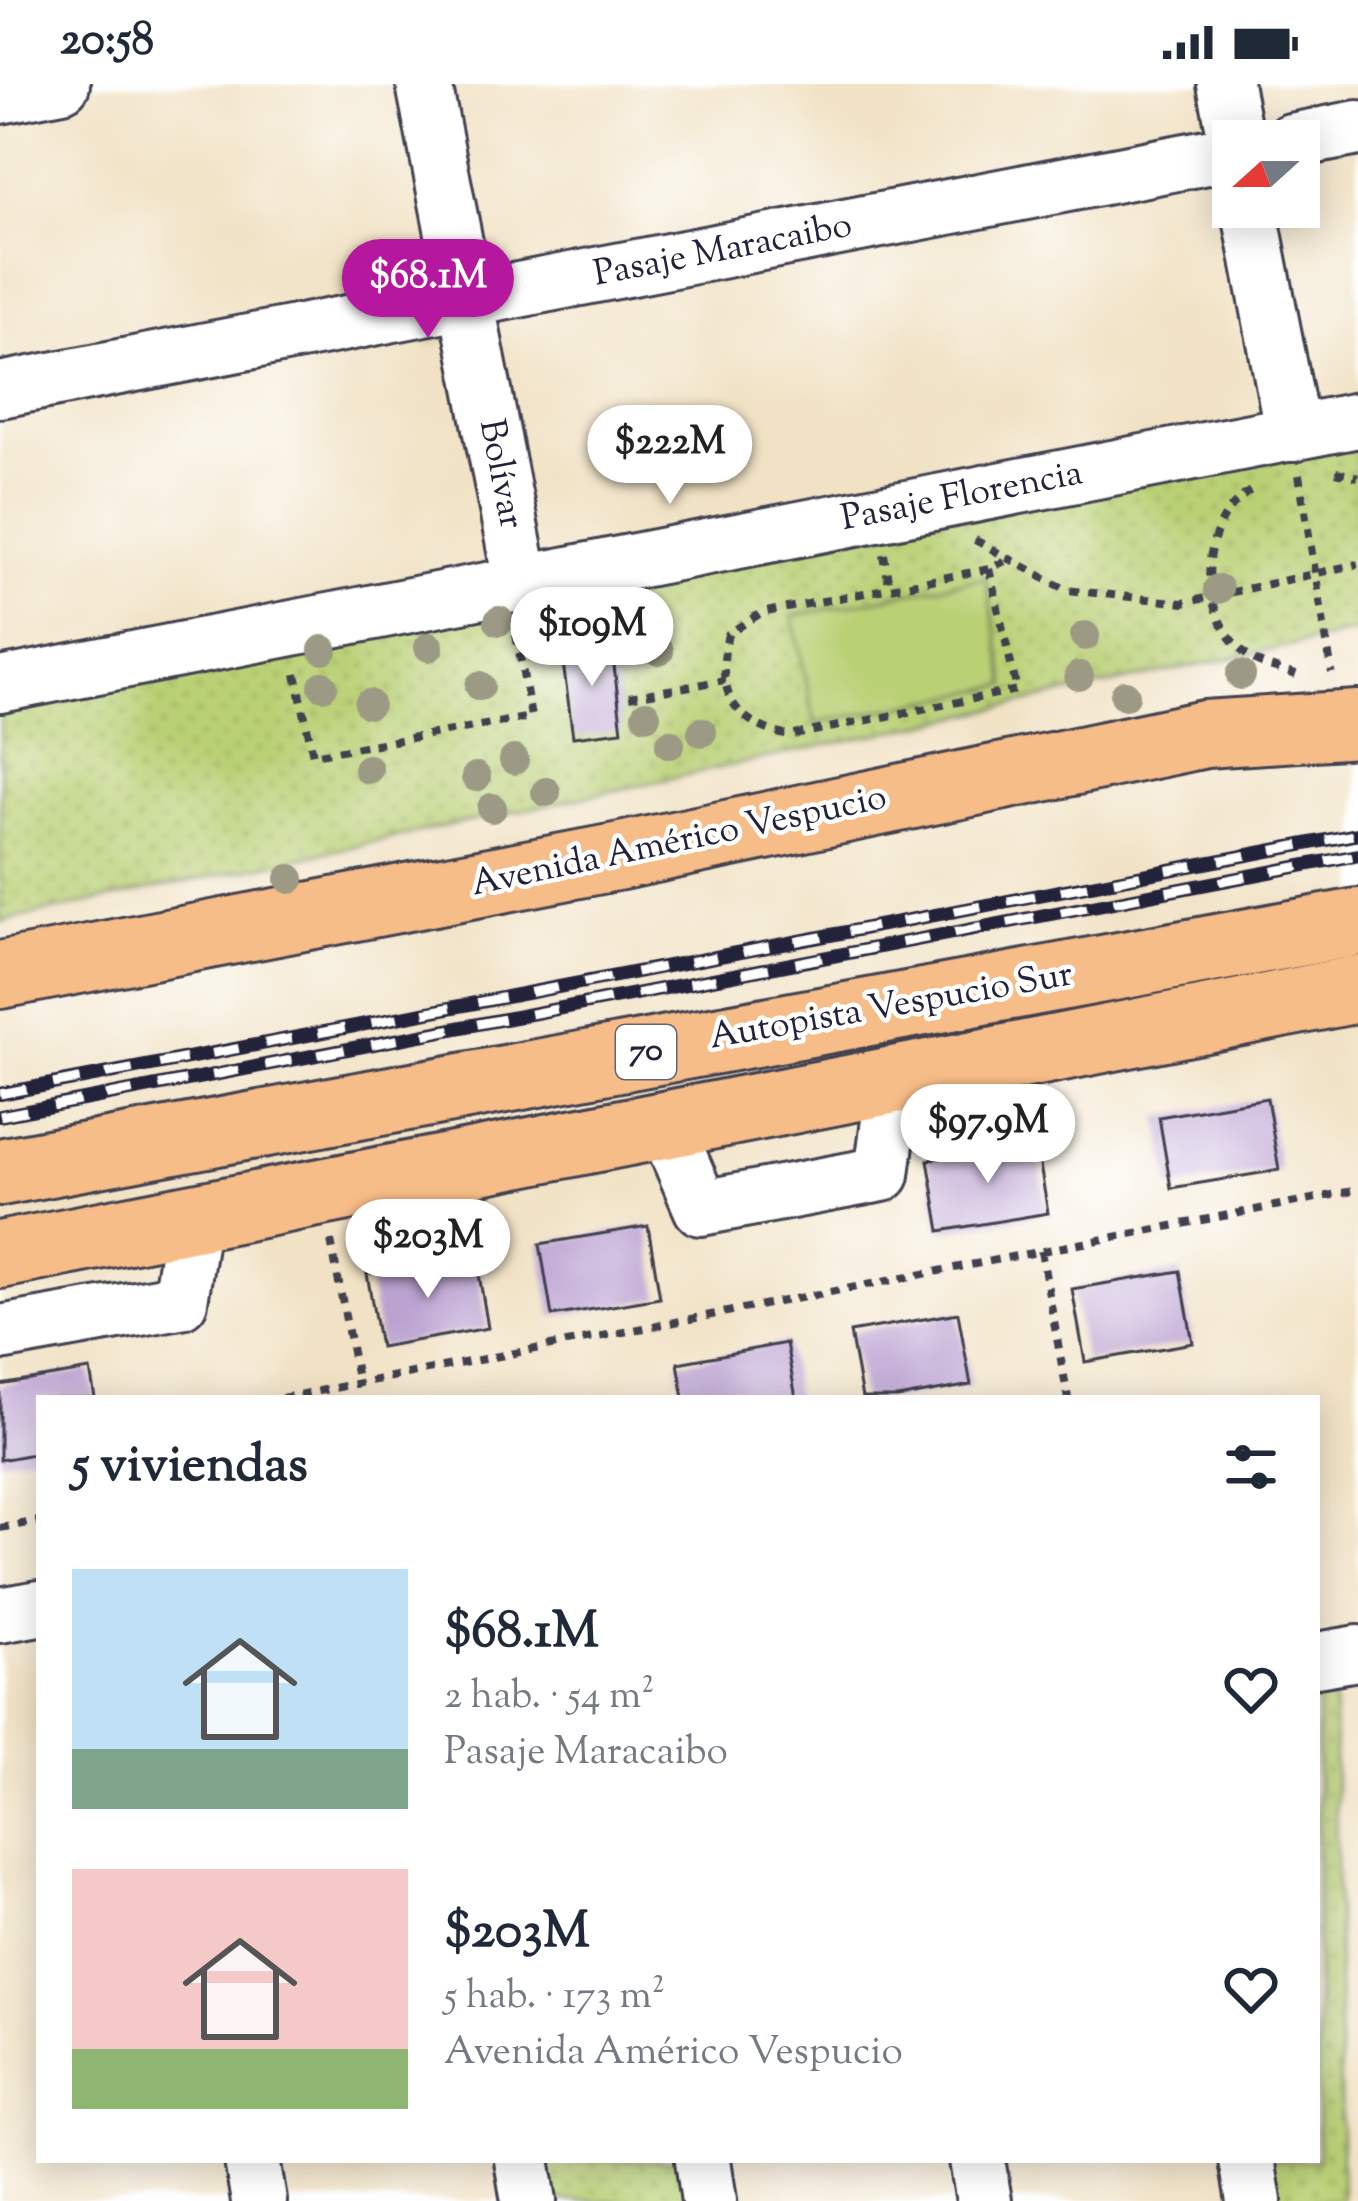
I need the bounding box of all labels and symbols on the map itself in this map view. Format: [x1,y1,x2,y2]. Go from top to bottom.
north arrow [1212,120,1320,228]
street label: Pasaje Maracaibo [589,200,857,302]
pin: $68.1M [330,239,526,341]
pin: $222M [586,405,754,507]
street label: Bolívar [464,415,536,533]
street label: Pasaje Florencia [837,448,1087,546]
pin: $109M [508,587,676,689]
street label: Avenida Américo Vespucio [466,773,892,911]
street label: Autopista Vespucio Sur [705,949,1077,1065]
road number: 70 [616,1025,676,1079]
pin: $97.9M [890,1084,1086,1186]
pin: $203M [344,1199,512,1301]

